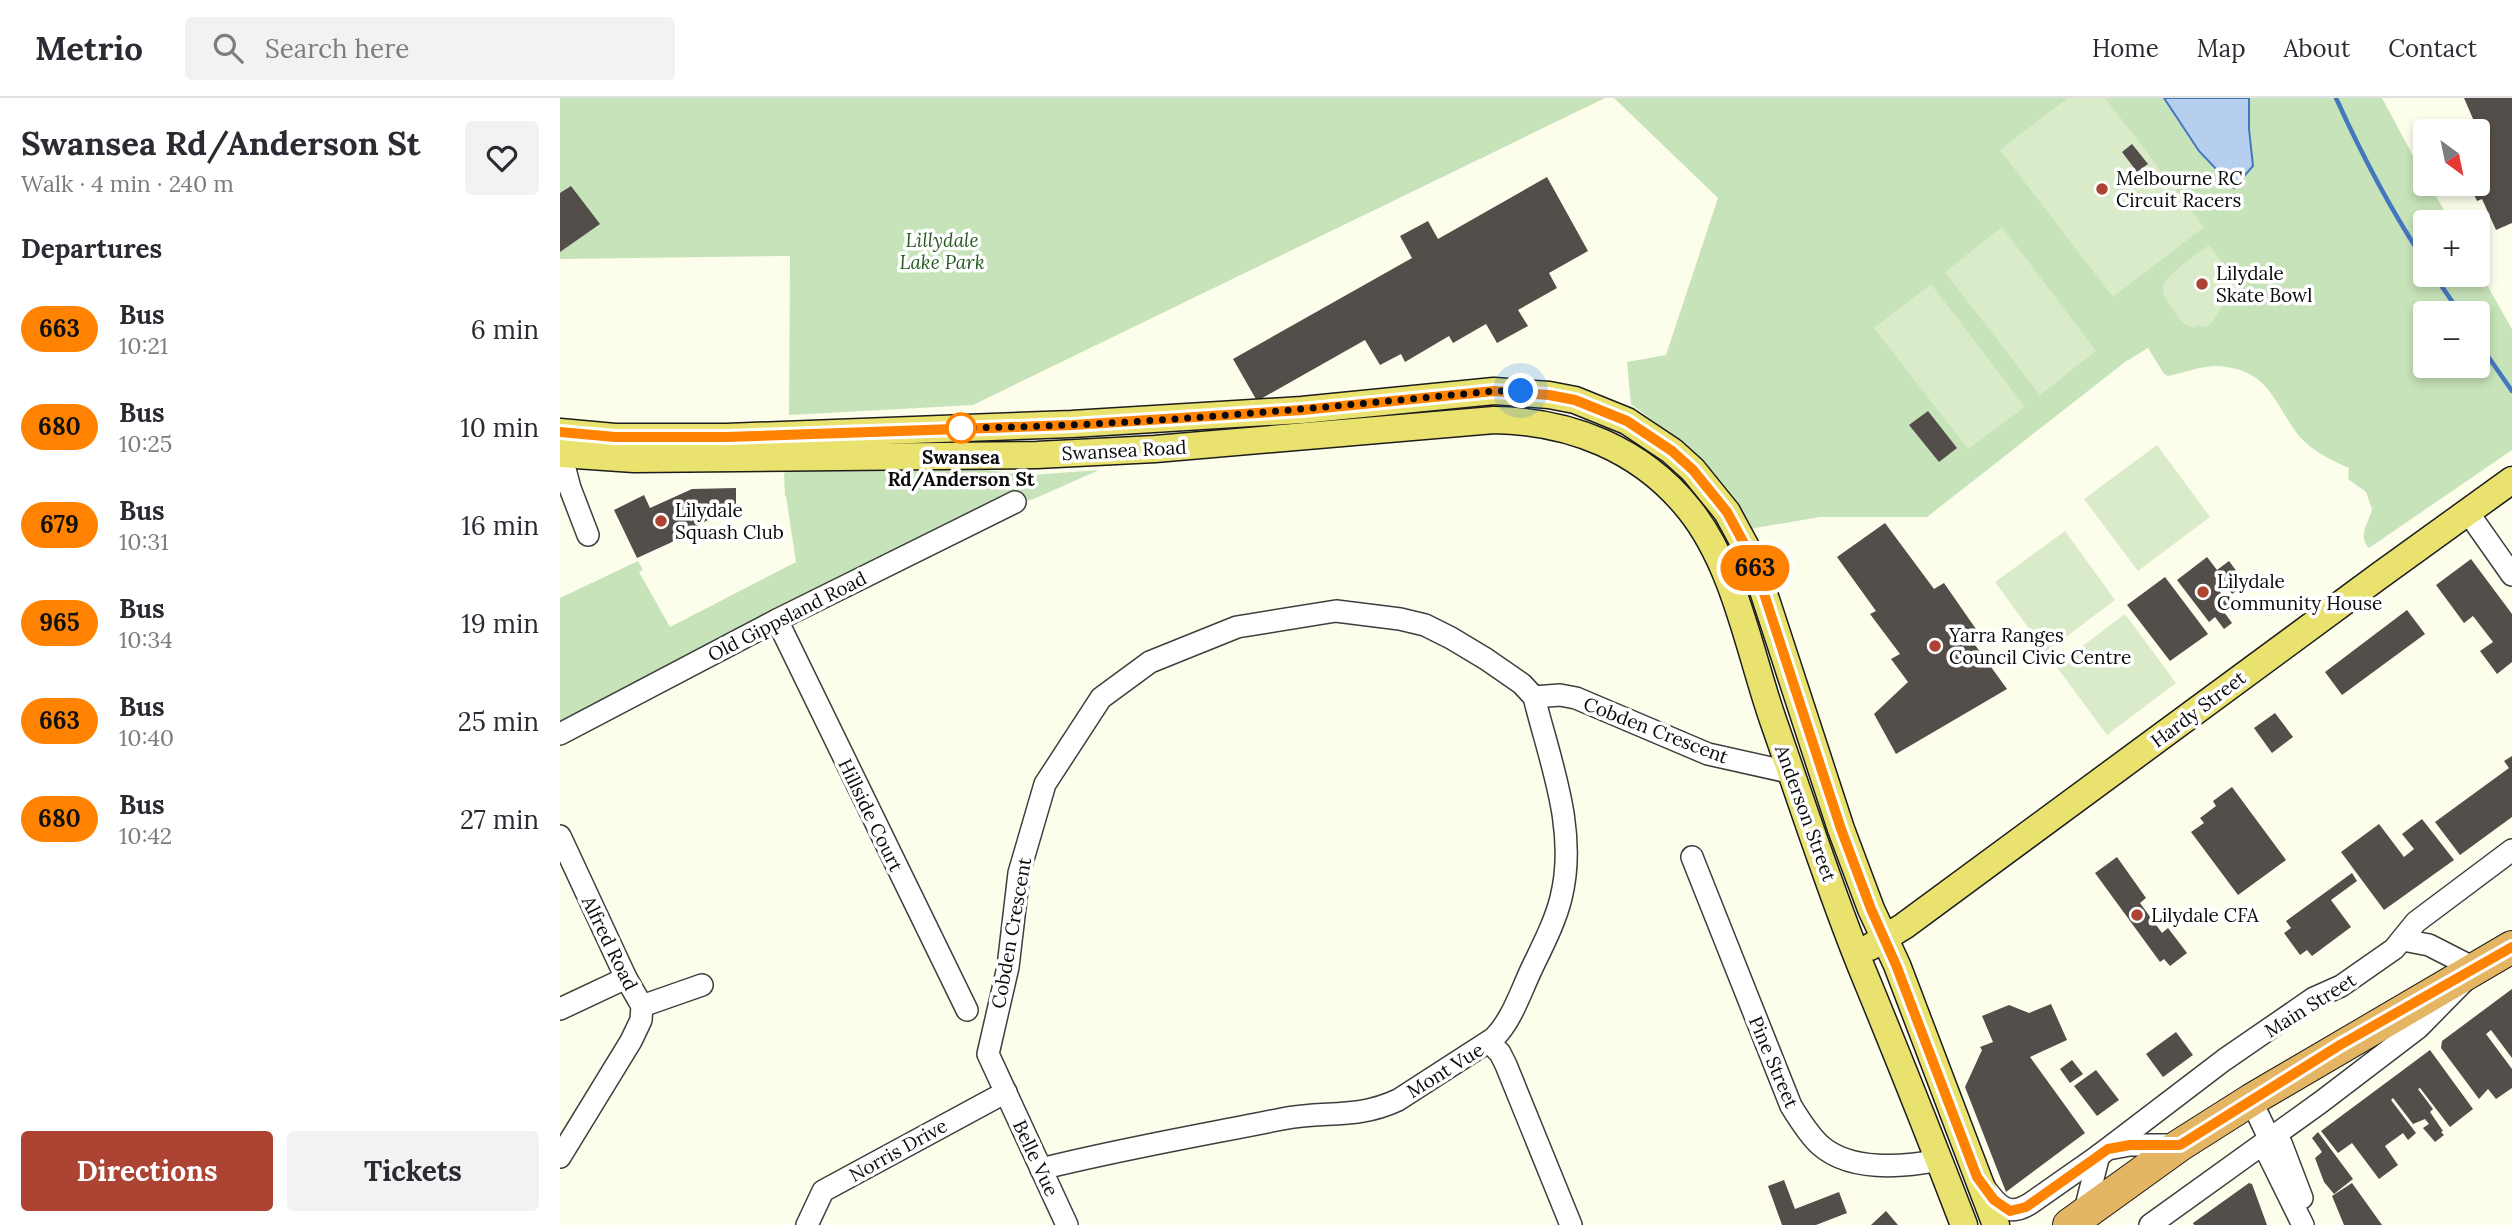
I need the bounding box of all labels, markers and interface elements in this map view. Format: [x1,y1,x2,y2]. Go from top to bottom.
search box [185,17,675,80]
text: Metrio [35,27,143,69]
icon: search [209,29,247,67]
text: Search here [265,32,409,65]
text: Home [2092,33,2159,64]
text: Map [2197,33,2246,64]
text: About [2284,33,2350,64]
text: Contact [2388,33,2477,64]
north arrow [2413,119,2490,196]
map controls [2413,119,2490,378]
button: heart [465,121,539,195]
text: Swansea Rd/Anderson St [21,122,421,164]
place label: Melbourne RC Circuit Racers [2116,166,2243,212]
text: Walk · 4 min · 240 m [21,169,234,198]
marker: Melbourne RC Circuit Racers [2094,181,2110,197]
button: + [2413,210,2490,287]
park label: Lillydale Lake Park [899,228,985,274]
text: Departures [21,232,162,265]
place label: Lilydale Skate Bowl [2216,261,2312,307]
marker: Lilydale Skate Bowl [2194,276,2210,292]
text: Bus [119,298,165,331]
button: − [2413,301,2490,378]
text: 663 [39,313,80,344]
text: 6 min [471,313,539,346]
text: 10:21 [119,331,168,360]
your location [1503,373,1538,408]
text: Bus [119,396,165,429]
text: 680 [38,411,81,442]
text: 10 min [460,411,539,444]
marker: Swansea Rd/Anderson St [946,413,976,443]
text: 10:25 [119,429,172,458]
street label: Swansea Road [1061,435,1187,465]
place label: Swansea Rd/Anderson St [887,445,1036,492]
text: Bus [119,494,165,527]
place label: Lilydale Squash Club [675,498,784,544]
text: 679 [40,509,79,540]
text: 16 min [461,509,539,542]
marker: Lilydale Squash Club [653,513,669,529]
text: 10:31 [119,527,169,556]
line badge: 663 [1715,545,1795,591]
text: 663 [1734,552,1776,583]
street label: Old Gippsland Road [704,566,870,666]
place label: Lilydale Community House [2217,569,2382,615]
marker: Lilydale Community House [2195,584,2211,600]
text: Bus [119,592,165,625]
text: 965 [39,607,80,638]
text: 19 min [461,607,539,640]
place label: Yarra Ranges Council Civic Centre [1948,623,2131,669]
text: 10:34 [119,625,173,654]
marker: Yarra Ranges Council Civic Centre [1927,638,1943,654]
street label: Hardy Street [2146,665,2251,753]
text: Bus [119,690,165,723]
street label: Cobden Crescent [1580,691,1732,769]
text: 663 [39,705,80,736]
text: 25 min [458,705,539,738]
text: 10:40 [119,723,174,752]
street label: Anderson Street [1770,740,1842,885]
street label: Hillside Court [833,755,909,876]
text: Bus [119,788,165,821]
text: 680 [38,803,81,834]
text: 27 min [460,803,539,836]
text: 10:42 [119,821,172,850]
street label: Cobden Crescent [986,855,1036,1010]
street label: Alfred Road [576,891,643,994]
place label: Lilydale CFA [2151,903,2260,927]
marker: Lilydale CFA [2129,907,2145,923]
street label: Main Street [2260,967,2361,1042]
street label: Pine Street [1744,1012,1804,1112]
street label: Mont Vue [1402,1037,1488,1103]
street label: Norris Drive [845,1113,951,1187]
street label: Belle Vue [1008,1116,1064,1200]
button: Directions [21,1131,273,1211]
button: Tickets [287,1131,539,1211]

